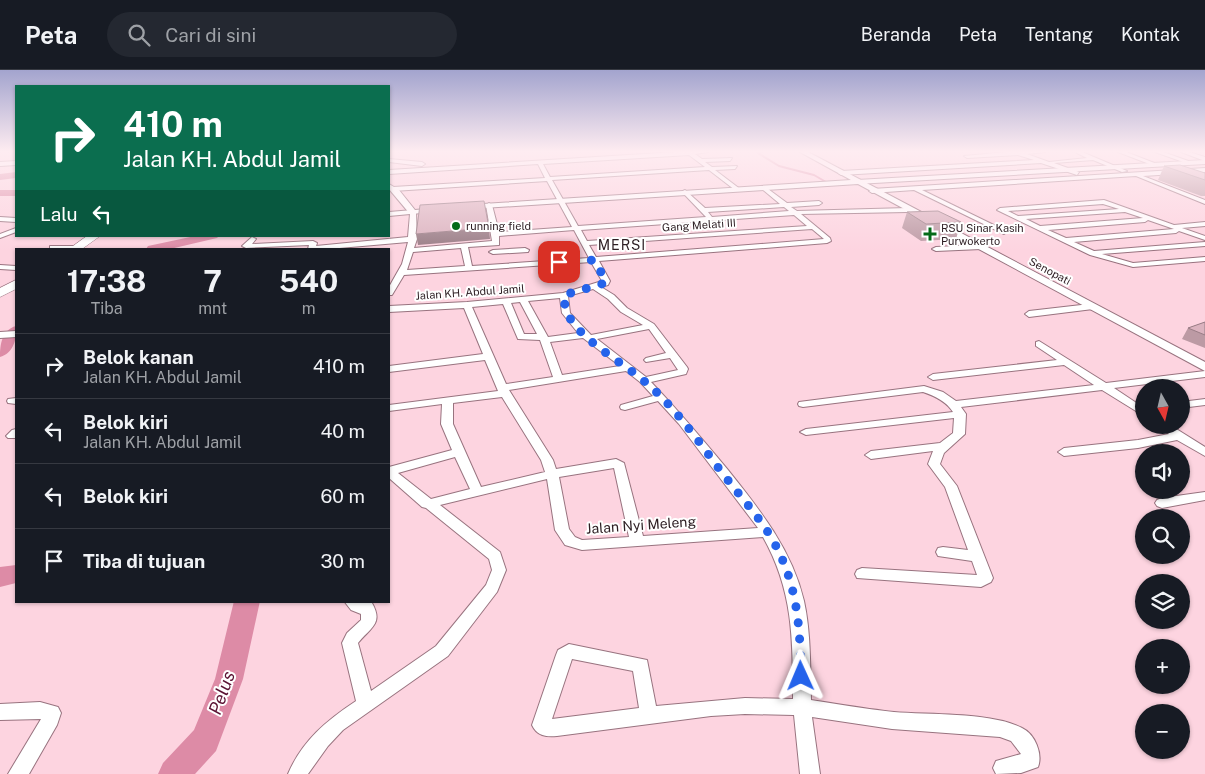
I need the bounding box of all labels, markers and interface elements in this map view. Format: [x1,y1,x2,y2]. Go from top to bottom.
search box [107,12,457,57]
text: Peta [25,21,77,49]
icon: search [125,21,153,49]
text: Cari di sini [165,24,256,46]
text: Beranda [861,24,931,45]
text: Peta [959,24,997,45]
text: Tentang [1025,24,1093,45]
text: Kontak [1121,24,1180,45]
text: 410 m [123,104,223,145]
icon: right [40,105,105,170]
text: Jalan KH. Abdul Jamil [123,146,341,172]
icon: left [88,200,116,228]
text: Lalu [40,203,78,225]
street label: Gang Melati III [662,216,736,234]
marker: running field [450,220,462,232]
place label: running field [466,220,531,232]
place label: RSU Sinar Kasih Purwokerto [941,222,1024,247]
marker: RSU Sinar Kasih Purwokerto [923,227,937,241]
district label: MERSI [598,237,646,253]
pin [538,241,580,283]
icon: arrive [545,248,573,276]
street label: Senopati [1027,255,1073,287]
text: 17:38 [67,263,146,299]
text: 7 [203,263,222,299]
text: 540 [279,263,338,299]
street label: Jalan KH. Abdul Jamil [415,282,525,302]
text: Tiba [91,299,123,318]
text: mnt [198,299,227,318]
text: m [302,299,316,318]
text: Belok kanan [83,346,194,368]
icon: right [40,352,68,380]
text: 410 m [313,355,365,377]
text: Jalan KH. Abdul Jamil [83,368,242,387]
north arrow [1135,379,1190,434]
map controls [1135,379,1190,759]
text: Belok kiri [83,411,168,433]
icon: left [40,417,68,445]
text: 40 m [320,420,365,442]
text: Jalan KH. Abdul Jamil [83,433,242,452]
button: sound [1135,444,1190,499]
icon: left [40,482,68,510]
text: Belok kiri [83,485,168,507]
text: 60 m [321,485,365,507]
button: search [1135,509,1190,564]
street label: Jalan Nyi Meleng [585,513,697,537]
icon: arrive [40,547,68,575]
text: Tiba di tujuan [83,550,205,572]
text: 30 m [320,550,365,572]
button: layers [1135,574,1190,629]
button: + [1135,639,1190,694]
position arrow [774,649,826,701]
water label: Pelus [204,668,239,717]
button: − [1135,704,1190,759]

